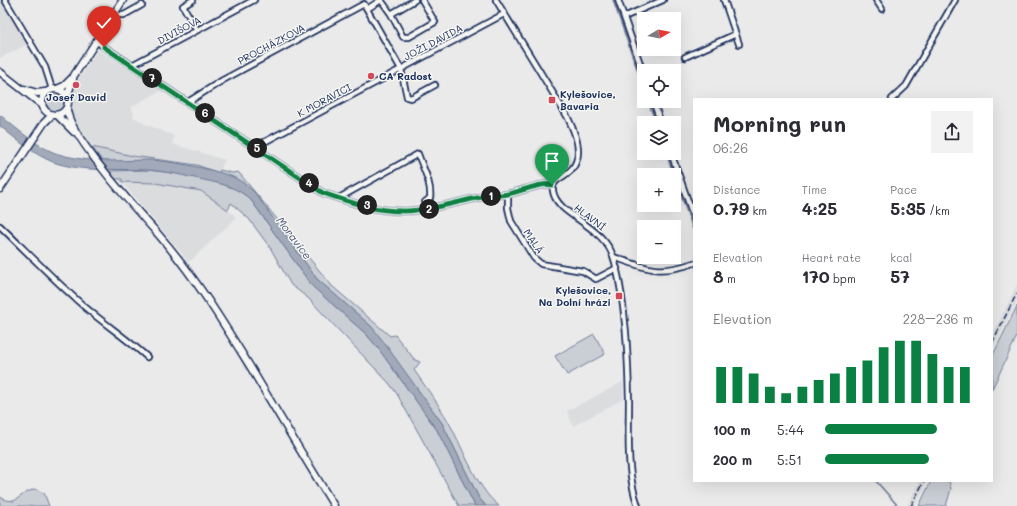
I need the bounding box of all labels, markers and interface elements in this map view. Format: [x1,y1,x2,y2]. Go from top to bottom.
pin [87,6,121,47]
icon: check [93,12,115,34]
north arrow [637,12,681,56]
map controls [637,12,681,264]
street label: DIVIŠOVA [155,13,203,47]
street label: PROCHÁZKOVA [235,20,307,68]
street label: JOŽI DAVIDA [401,21,465,63]
button: locate [637,64,681,108]
pin: 7 [142,68,162,88]
place label: CA Radost [379,69,432,83]
text: 7 [149,70,155,85]
marker: CA Radost [366,71,376,81]
marker: Josef David [71,80,81,90]
street label: K MORAVICI [295,80,354,120]
place label: Kylešovice, Bavaria [560,87,616,113]
place label: Josef David [46,90,107,104]
marker: Kylešovice, Bavaria [547,95,557,105]
pin: 6 [195,103,215,123]
text: 6 [202,105,208,120]
text: Morning run [713,109,846,138]
button: share [931,111,973,153]
button: layers [637,116,681,160]
pin: 5 [247,138,267,158]
text: 06:26 [713,139,748,156]
text: 5 [254,140,260,155]
pin [535,144,569,185]
icon: arrive [541,150,563,172]
button: + [637,168,681,212]
pin: 4 [299,173,319,193]
text: 4 [306,175,312,190]
text: Distance [713,182,760,197]
text: Time [802,182,827,197]
text: Pace [890,182,917,197]
pin: 1 [481,186,501,206]
text: 1 [489,188,493,203]
pin: 3 [357,195,377,215]
text: 3 [364,197,370,212]
text: 0.79 [713,197,749,219]
text: 4:25 [802,197,837,219]
text: 5:35 [890,197,926,219]
pin: 2 [419,199,439,219]
text: 2 [426,201,432,216]
street label: HLAVNÍ [571,201,609,234]
text: km [749,203,767,218]
text: /km [926,203,950,218]
water label: Moravice [273,213,316,262]
button: − [637,220,681,264]
street label: MALÁ [521,226,547,256]
text: Elevation [713,250,762,265]
text: Heart rate [802,250,861,265]
text: kcal [890,250,912,265]
text: 8 [713,265,724,287]
text: 170 [802,265,830,287]
text: 57 [890,265,910,287]
text: m [724,271,736,286]
text: bpm [830,271,856,286]
place label: Kylešovice, Na Dolní hrázi [539,283,611,309]
marker: Kylešovice, Na Dolní hrázi [614,291,624,301]
text: Elevation [713,310,771,327]
text: 228–236 m [903,310,973,327]
text: 100 m [713,421,750,438]
text: 5:44 [777,421,804,438]
text: 200 m [713,451,752,468]
text: 5:51 [777,451,802,468]

